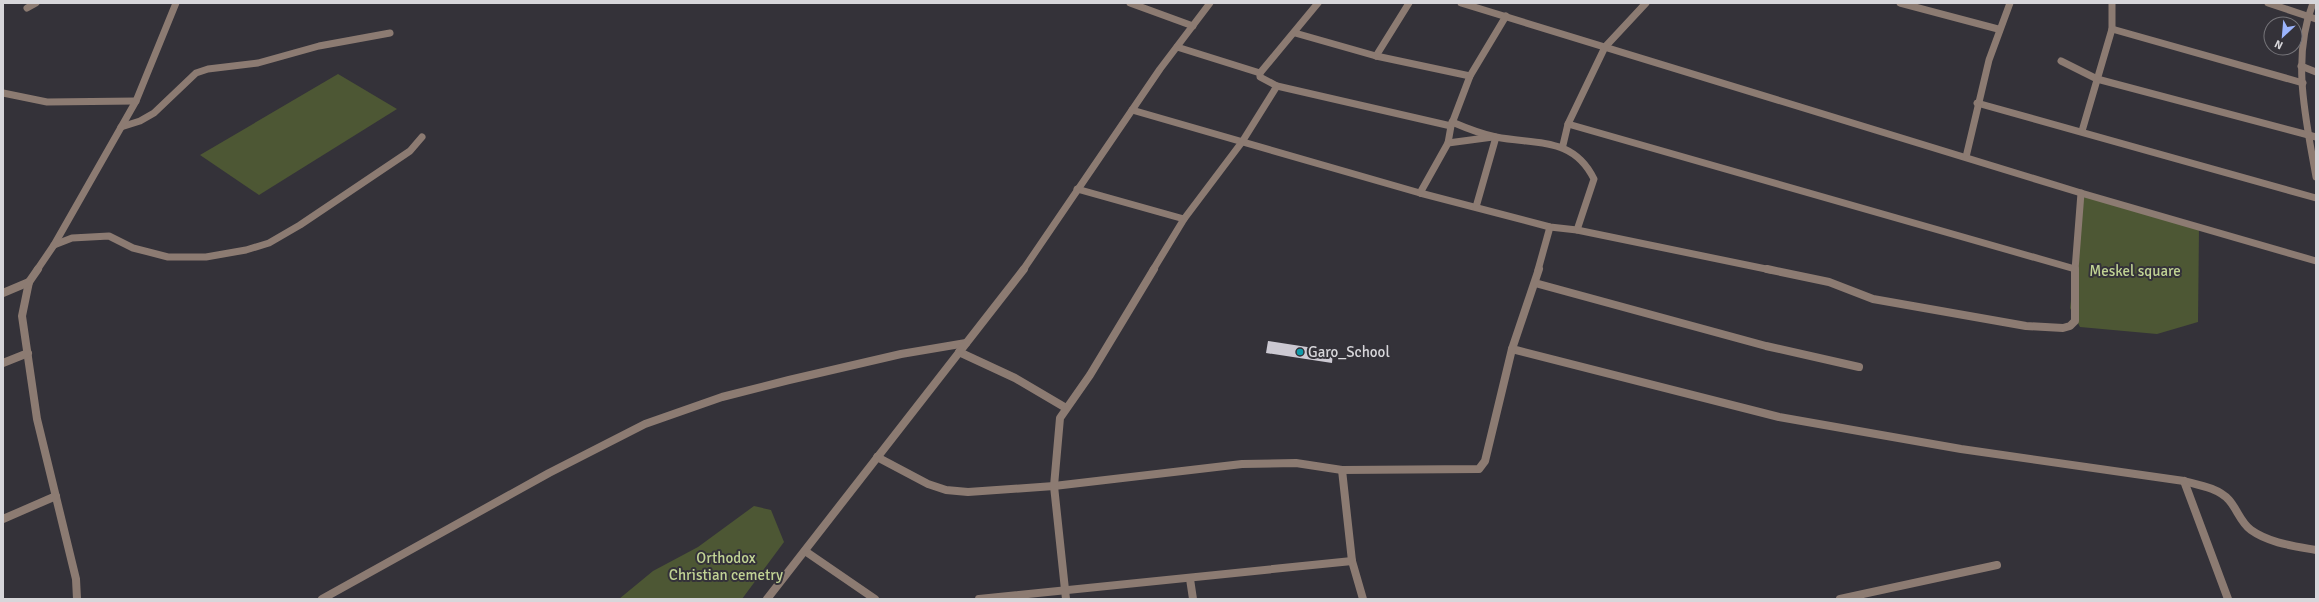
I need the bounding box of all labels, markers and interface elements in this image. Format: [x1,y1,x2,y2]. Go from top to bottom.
north arrow [2263,16,2303,56]
text: N [2273,37,2285,52]
park label: Meskel square [2089,262,2181,280]
place label: Garo_School [1308,343,1390,361]
marker: Garo_School [1295,347,1305,357]
park label: Orthodox Christian cemetry [669,549,783,584]

